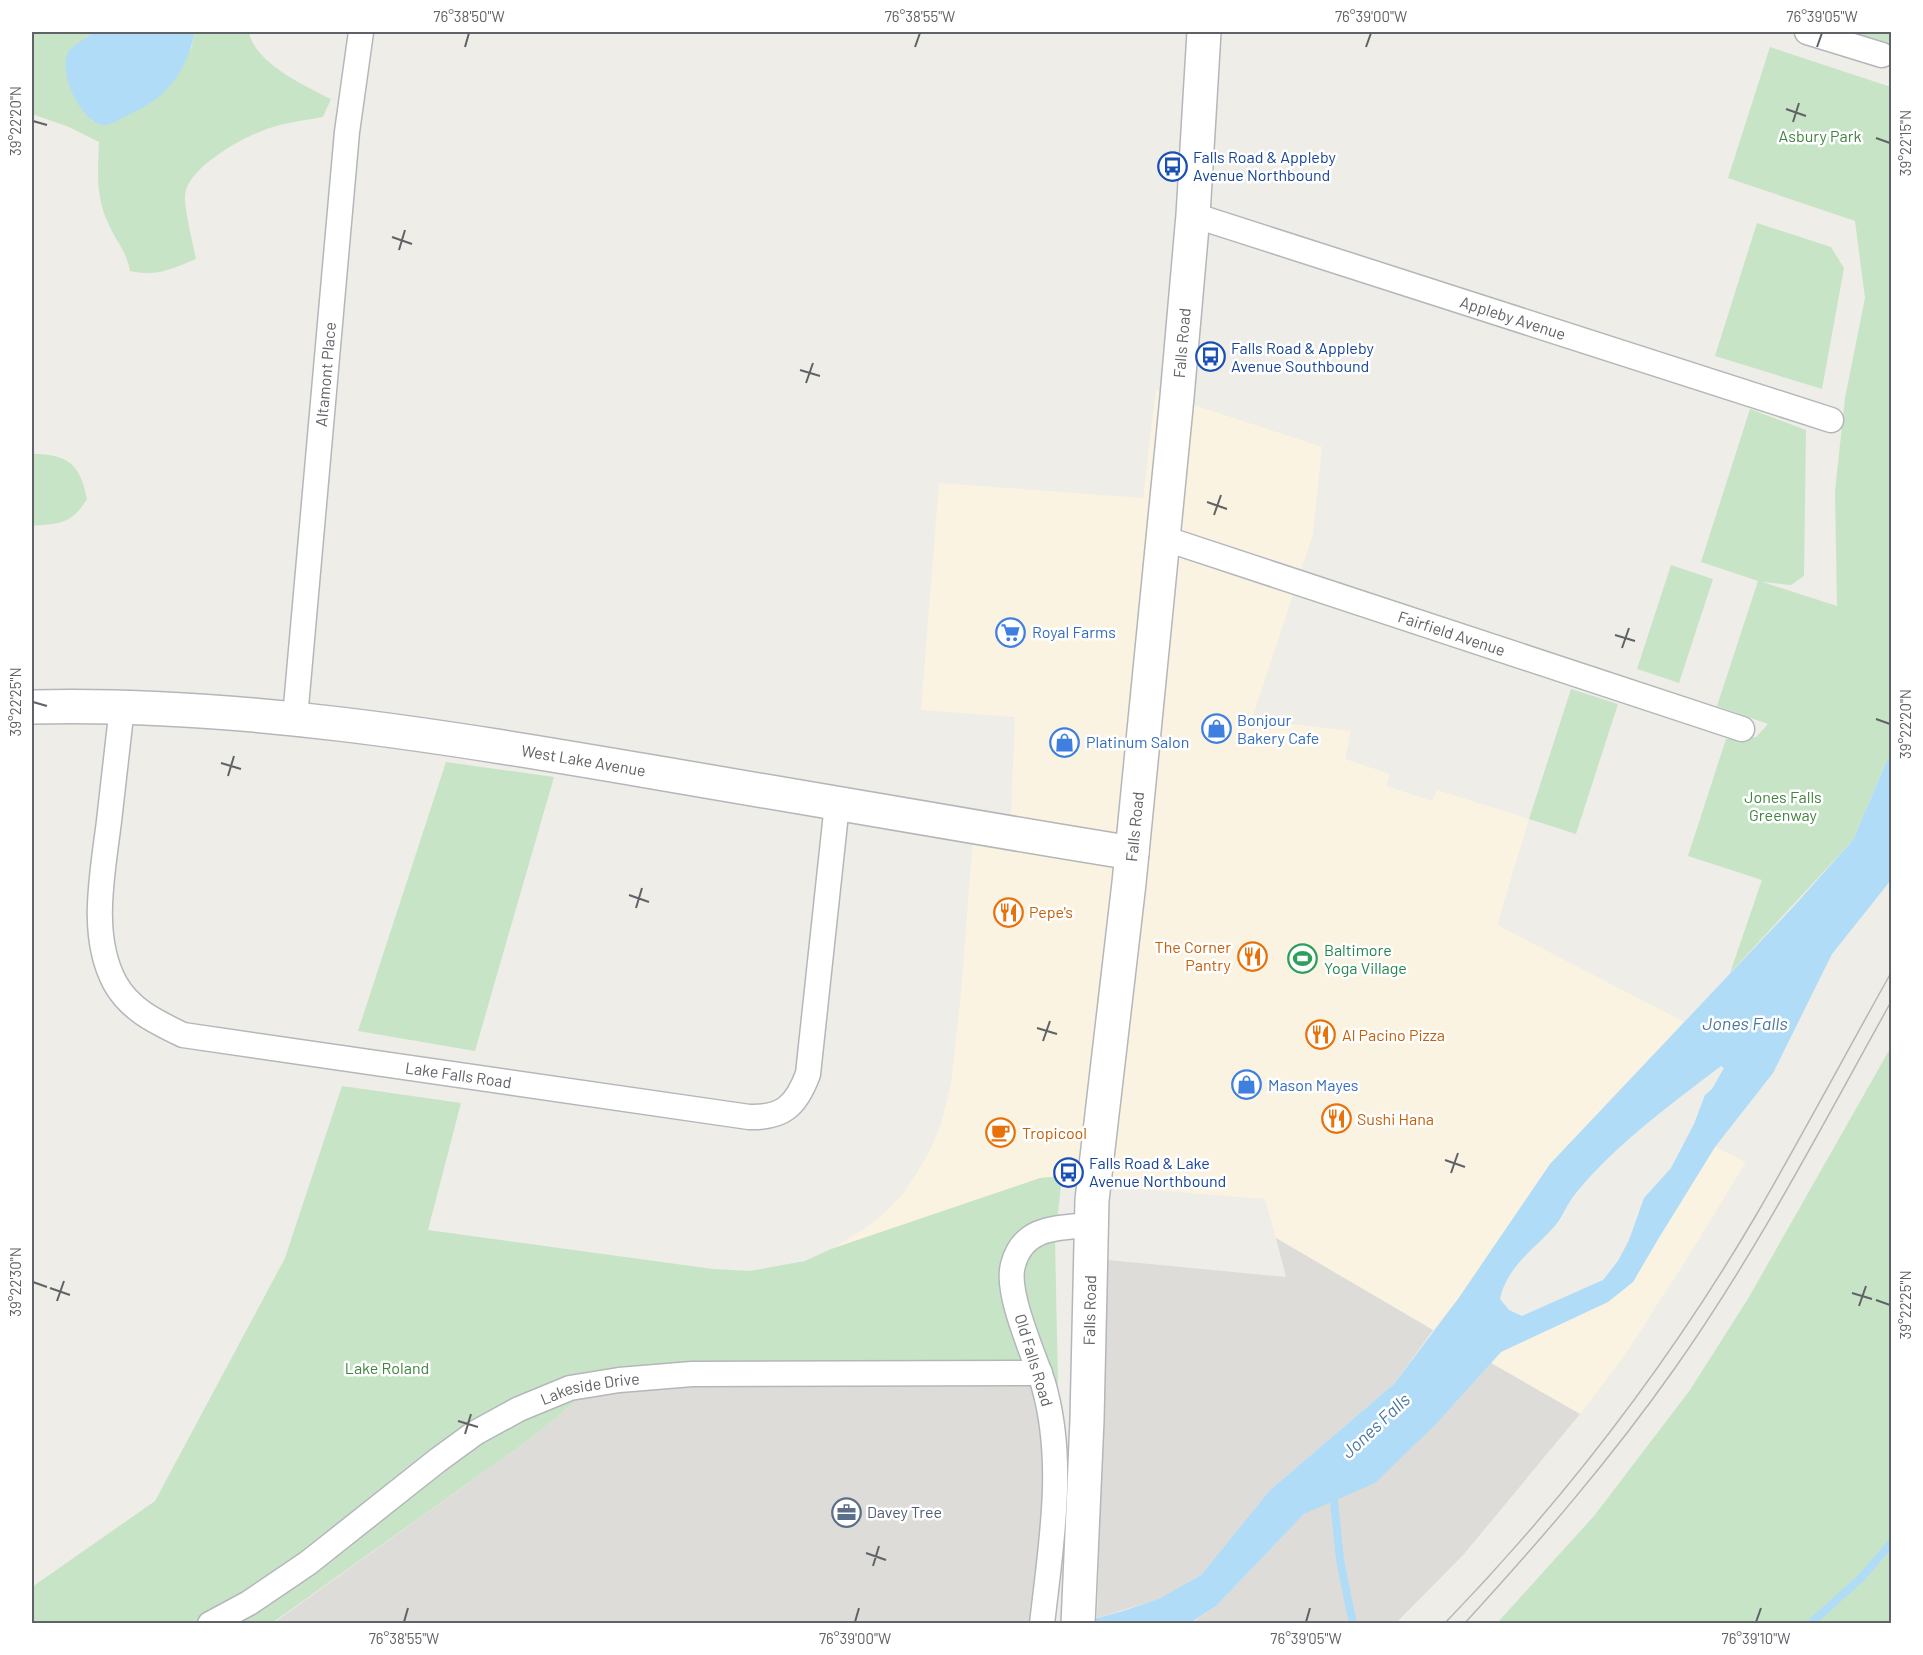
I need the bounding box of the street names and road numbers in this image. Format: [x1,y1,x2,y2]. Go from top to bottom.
street label: Appleby Avenue [1458,291,1568,343]
street label: Falls Road [1169,307,1194,379]
street label: Altamont Place [311,321,339,427]
street label: Fairfield Avenue [1396,606,1508,659]
street label: West Lake Avenue [520,740,647,780]
street label: Falls Road [1121,791,1147,863]
street label: Lake Falls Road [404,1057,513,1091]
street label: Falls Road [1079,1275,1099,1346]
street label: Old Falls Road [1011,1311,1058,1409]
street label: Lakeside Drive [537,1368,640,1408]

